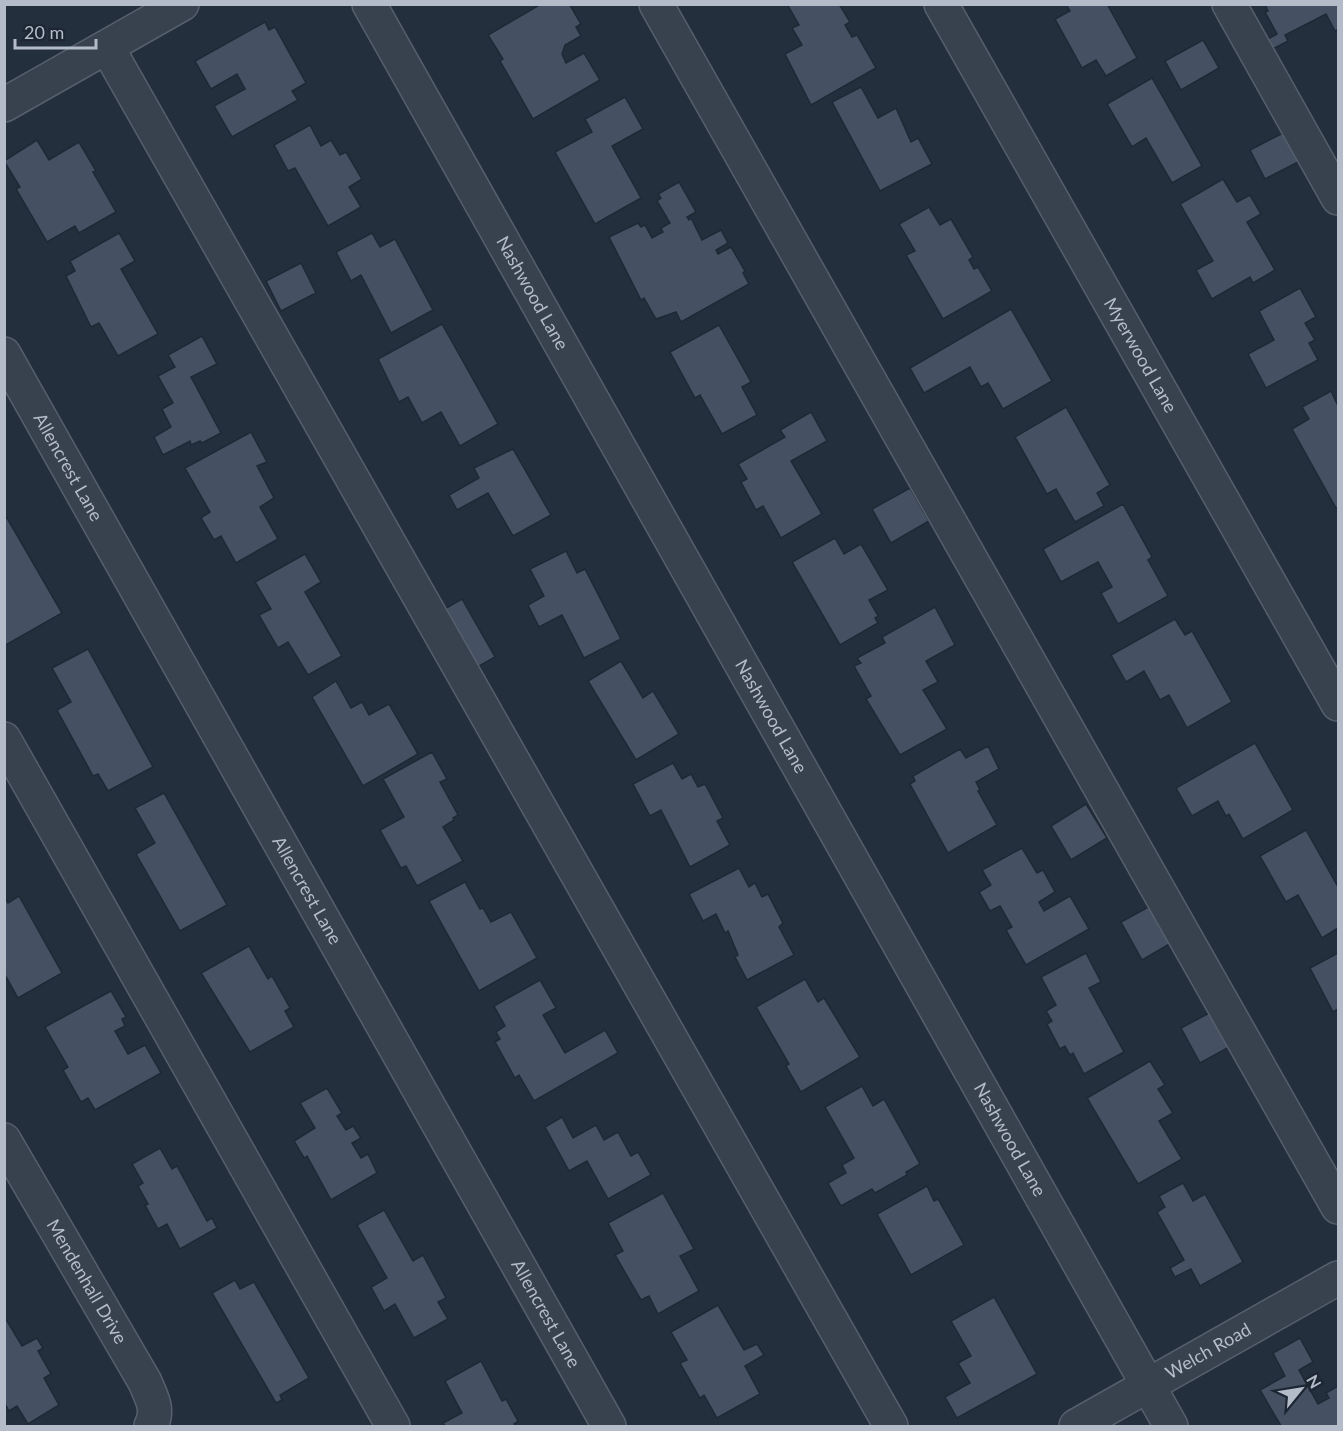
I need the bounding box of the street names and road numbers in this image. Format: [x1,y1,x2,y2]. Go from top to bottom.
street label: Nashwood Lane [492,232,574,353]
street label: Myerwood Lane [1100,294,1182,416]
street label: Allencrest Lane [29,409,108,525]
street label: Nashwood Lane [731,655,813,777]
street label: Allencrest Lane [268,832,347,948]
street label: Nashwood Lane [970,1079,1051,1200]
street label: Mendenhall Drive [42,1215,132,1348]
street label: Allencrest Lane [507,1255,586,1371]
street label: Welch Road [1161,1318,1254,1383]

